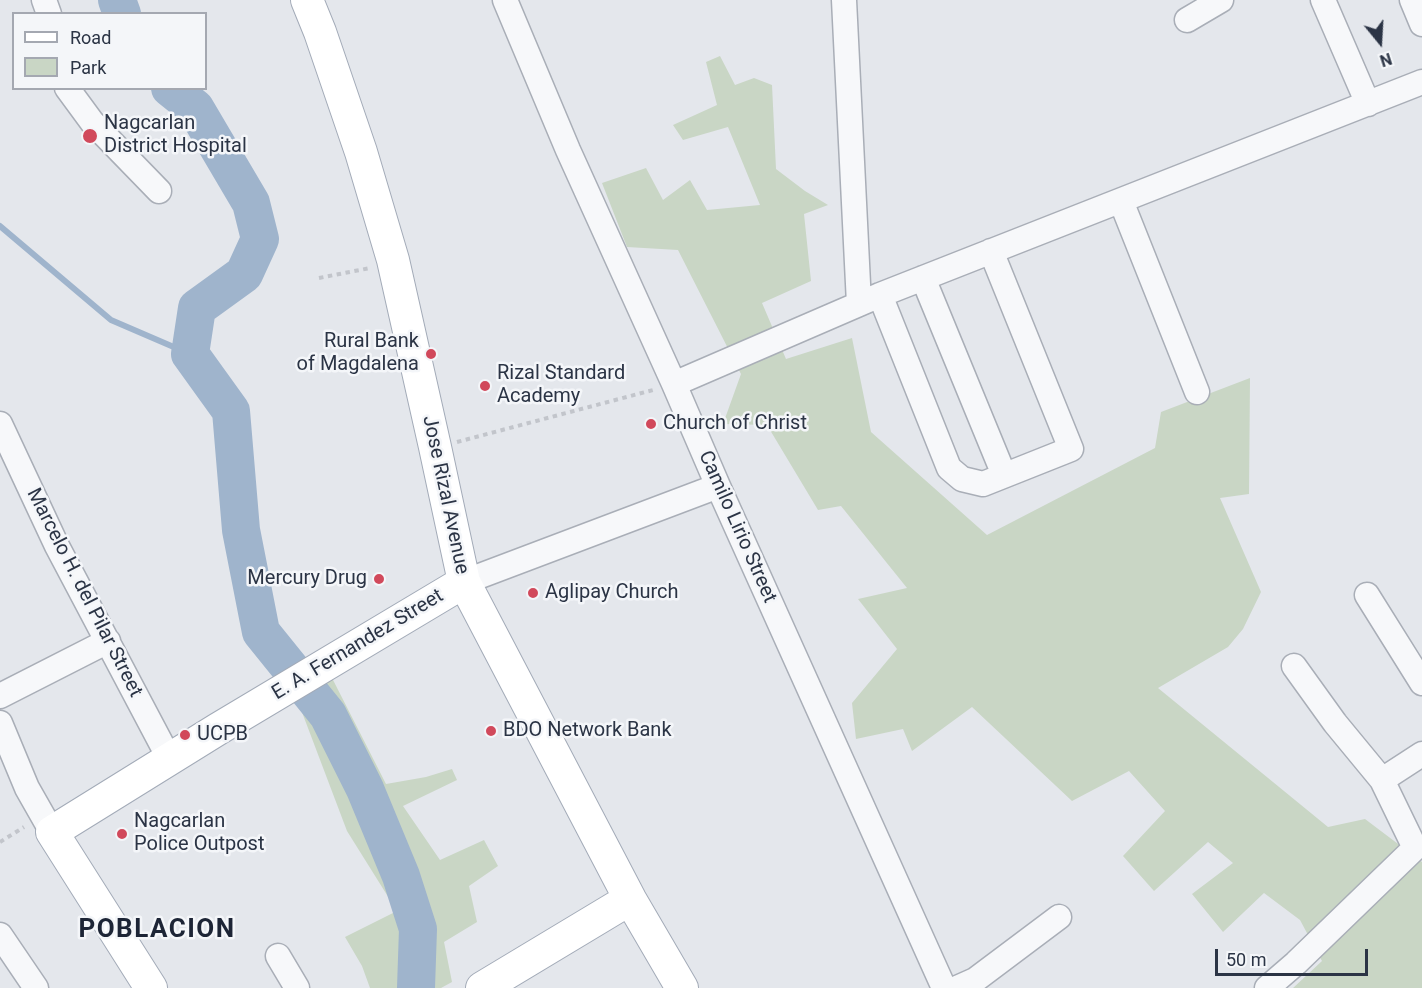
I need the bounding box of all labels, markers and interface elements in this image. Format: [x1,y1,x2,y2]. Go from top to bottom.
legend [12,12,207,90]
north arrow [1350,12,1410,72]
text: Road [70,27,111,48]
text: N [1377,49,1394,70]
text: Park [70,57,106,78]
place label: Nagcarlan District Hospital [104,112,247,159]
marker: Nagcarlan District Hospital [81,127,99,145]
place label: Rural Bank of Magdalena [297,330,419,377]
marker: Rural Bank of Magdalena [424,347,438,361]
place label: Rizal Standard Academy [497,362,625,409]
marker: Rizal Standard Academy [478,379,492,393]
place label: Church of Christ [663,412,807,436]
street label: Jose Rizal Avenue [416,413,474,577]
marker: Church of Christ [644,417,658,431]
street label: Camilo Lirio Street [693,447,781,607]
street label: Marcelo H. del Pilar Street [21,485,147,701]
place label: Mercury Drug [247,567,367,591]
marker: Mercury Drug [372,572,386,586]
place label: Aglipay Church [545,581,679,605]
street label: E. A. Fernandez Street [268,584,448,706]
marker: Aglipay Church [526,586,540,600]
place label: BDO Network Bank [503,719,672,743]
place label: UCPB [197,723,248,747]
marker: BDO Network Bank [484,724,498,738]
marker: UCPB [178,728,192,742]
place label: Nagcarlan Police Outpost [134,810,264,857]
marker: Nagcarlan Police Outpost [115,827,129,841]
district label: POBLACION [78,914,236,946]
scale bar [1218,937,1371,975]
text: 50 m [1226,949,1266,970]

